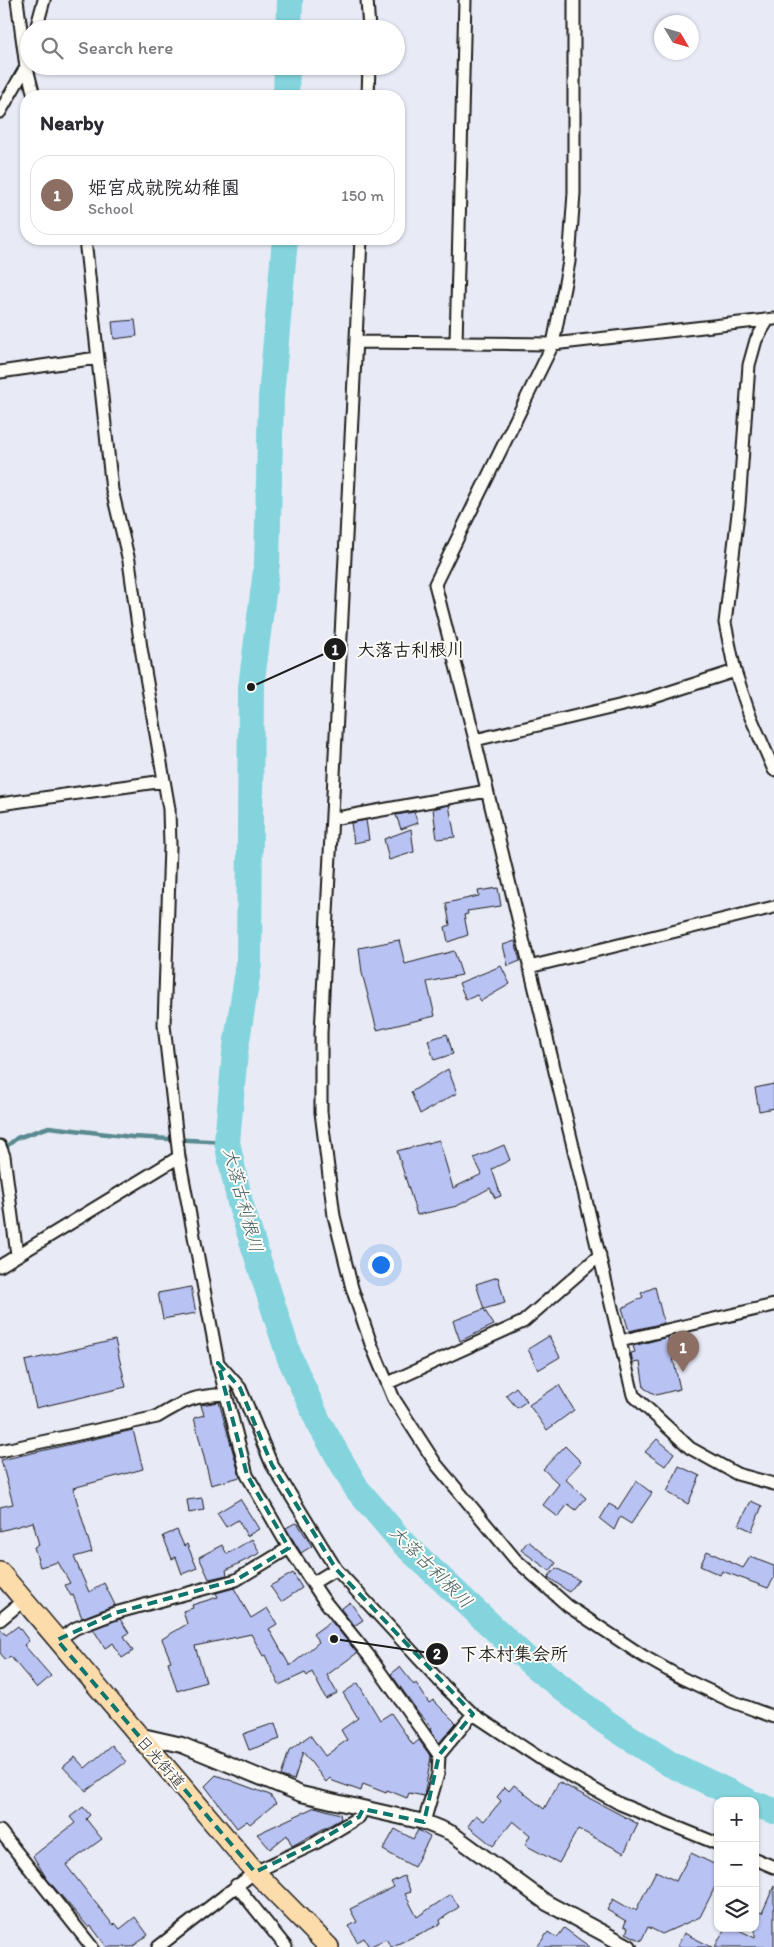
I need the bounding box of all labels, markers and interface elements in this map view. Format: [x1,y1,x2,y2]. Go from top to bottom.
north arrow [654,15,699,60]
search box [20,20,405,75]
icon: search [38,34,66,62]
text: Search here [78,36,173,59]
text: Nearby [40,110,104,135]
text: 姫宮成就院幼稚園 [88,176,240,199]
text: 1 [53,186,61,205]
text: 150 m [341,186,384,205]
text: School [88,199,134,218]
callout: 大落古利根川 [322,633,475,666]
text: 大落古利根川 [357,639,465,661]
text: 1 [332,641,339,659]
water label: 大落古利根川 [218,1145,268,1255]
your location [368,1252,394,1278]
pin: 1 [667,1331,699,1372]
water label: 大落古利根川 [385,1521,477,1613]
callout: 下本村集会所 [425,1638,578,1671]
text: 下本村集会所 [460,1643,568,1665]
text: 2 [433,1645,441,1663]
street label: 日光街道 [133,1732,189,1792]
map controls [714,1797,759,1932]
button: + [714,1797,759,1842]
button: − [714,1842,759,1887]
button: layers [714,1887,759,1932]

